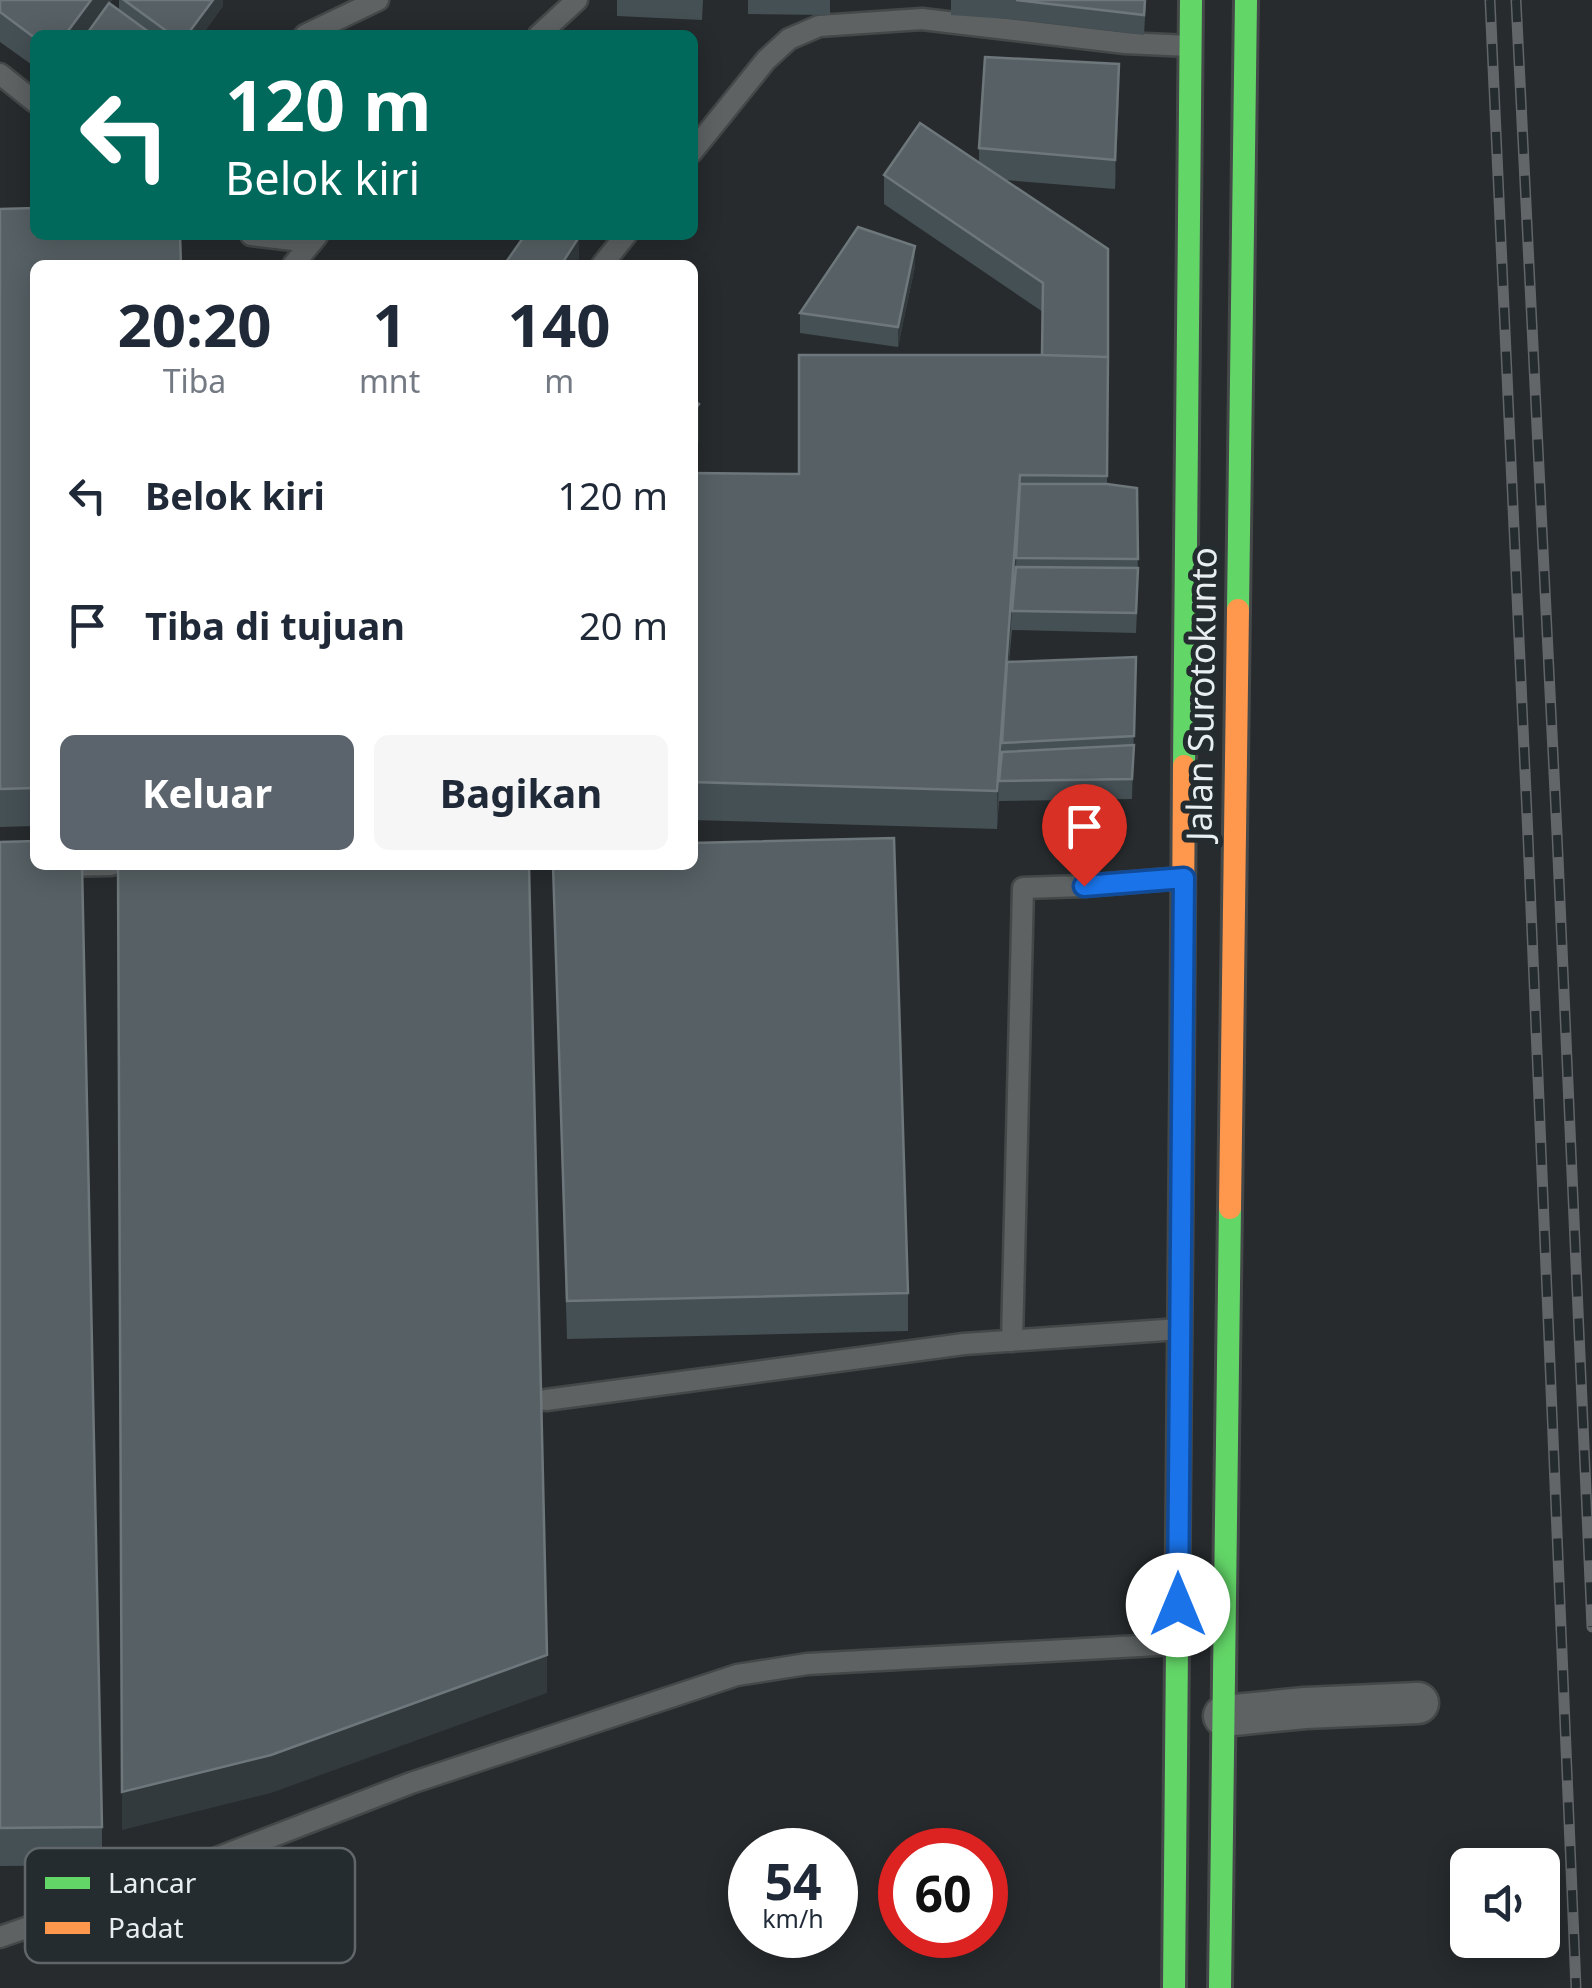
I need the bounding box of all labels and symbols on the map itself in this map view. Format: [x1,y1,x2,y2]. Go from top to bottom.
street label: Jalan Surotokunto [1174,547,1227,844]
pin [1042,784,1127,887]
position arrow [1126,1553,1230,1657]
speed limit sign: 60 [878,1828,1008,1958]
legend [25,1848,355,1963]
text: Lancar [108,1863,197,1901]
text: Padat [108,1908,184,1946]

